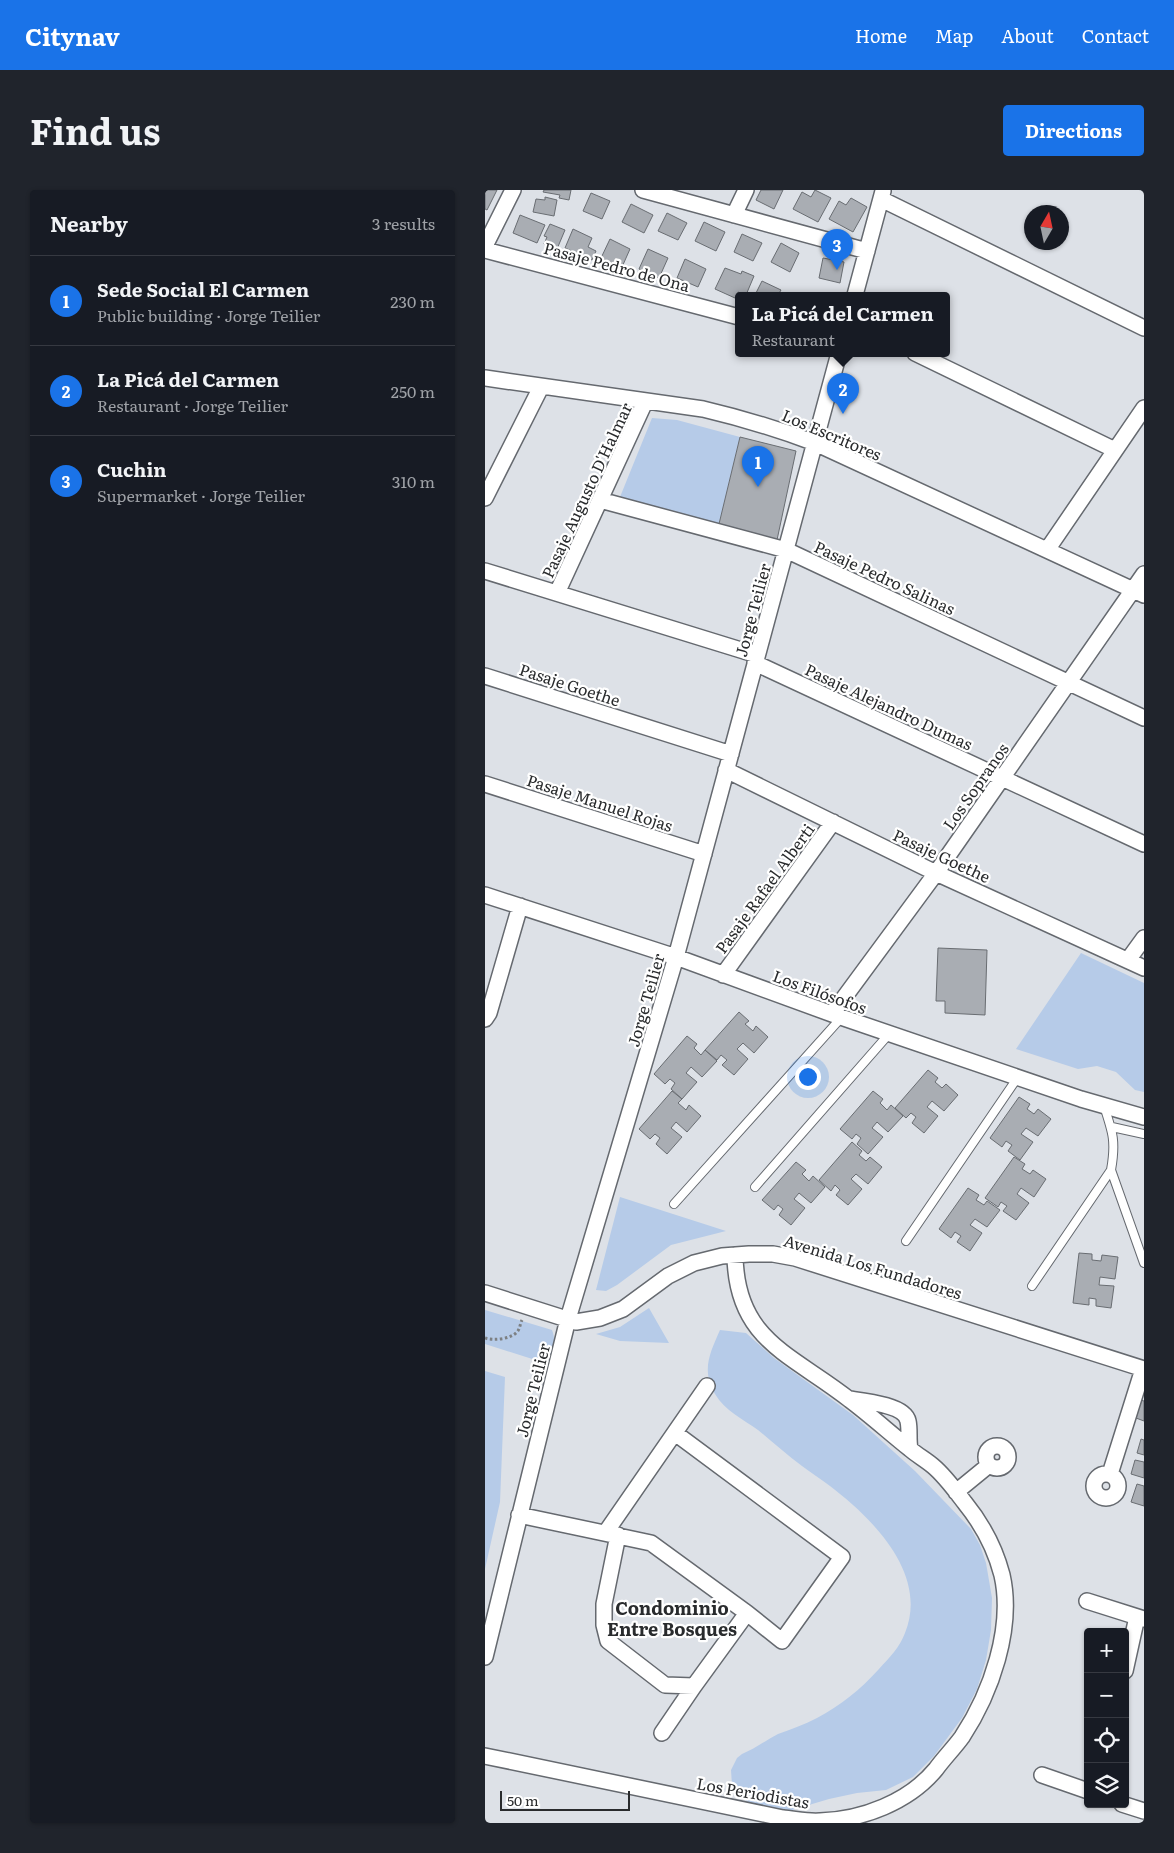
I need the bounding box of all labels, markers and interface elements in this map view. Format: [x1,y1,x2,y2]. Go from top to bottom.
text: Citynav [25,18,120,53]
text: Home [855,22,907,49]
text: Map [935,22,973,49]
text: About [1001,22,1054,49]
text: Contact [1082,22,1149,49]
text: Find us [30,104,160,156]
button: Directions [1003,105,1144,156]
north arrow [1024,205,1069,250]
text: Nearby [50,207,128,238]
text: 3 results [372,211,435,235]
pin: 3 [821,229,853,270]
street label: Pasaje Pedro de Ona [541,235,693,297]
text: Sede Social El Carmen [97,275,309,303]
text: 1 [63,289,69,313]
text: 230 m [390,289,435,313]
popup [735,292,950,357]
text: La Picá del Carmen [751,299,934,327]
text: Public building · Jorge Teilier [97,303,320,327]
text: Restaurant [751,327,835,351]
text: La Picá del Carmen [97,365,279,393]
pin: 2 [827,373,859,414]
text: 2 [62,379,70,403]
text: 250 m [391,379,435,403]
text: Restaurant · Jorge Teilier [97,393,288,417]
street label: Pasaje Augusto D'Halmar [535,398,637,582]
street label: Los Escritores [779,402,885,466]
pin: 1 [742,446,774,487]
text: Cuchin [97,455,167,483]
text: 3 [62,469,70,493]
text: 310 m [392,469,435,493]
text: Supermarket · Jorge Teilier [97,483,305,507]
street label: Pasaje Pedro Salinas [811,534,959,620]
street label: Jorge Teilier [728,560,776,659]
street label: Pasaje Goethe [516,656,624,712]
street label: Pasaje Alejandro Dumas [801,657,977,755]
street label: Los Sopranos [936,738,1014,834]
street label: Pasaje Manuel Rojas [524,767,676,837]
street label: Pasaje Rafael Alberti [709,818,819,958]
street label: Pasaje Goethe [889,822,995,888]
street label: Jorge Teilier [620,950,670,1049]
street label: Los Filósofos [770,963,870,1019]
your location [795,1064,821,1090]
street label: Avenida Los Fundadores [781,1227,965,1305]
street label: Jorge Teilier [509,1340,555,1439]
district label: Condominio Entre Bosques [607,1594,737,1642]
map controls [1084,1628,1129,1808]
button: + [1084,1628,1129,1673]
button: − [1084,1673,1129,1718]
button: locate [1084,1718,1129,1763]
button: layers [1084,1763,1129,1808]
street label: Los Periodistas [695,1770,811,1814]
scale bar [500,1788,630,1811]
text: 50 m [507,1790,539,1810]

